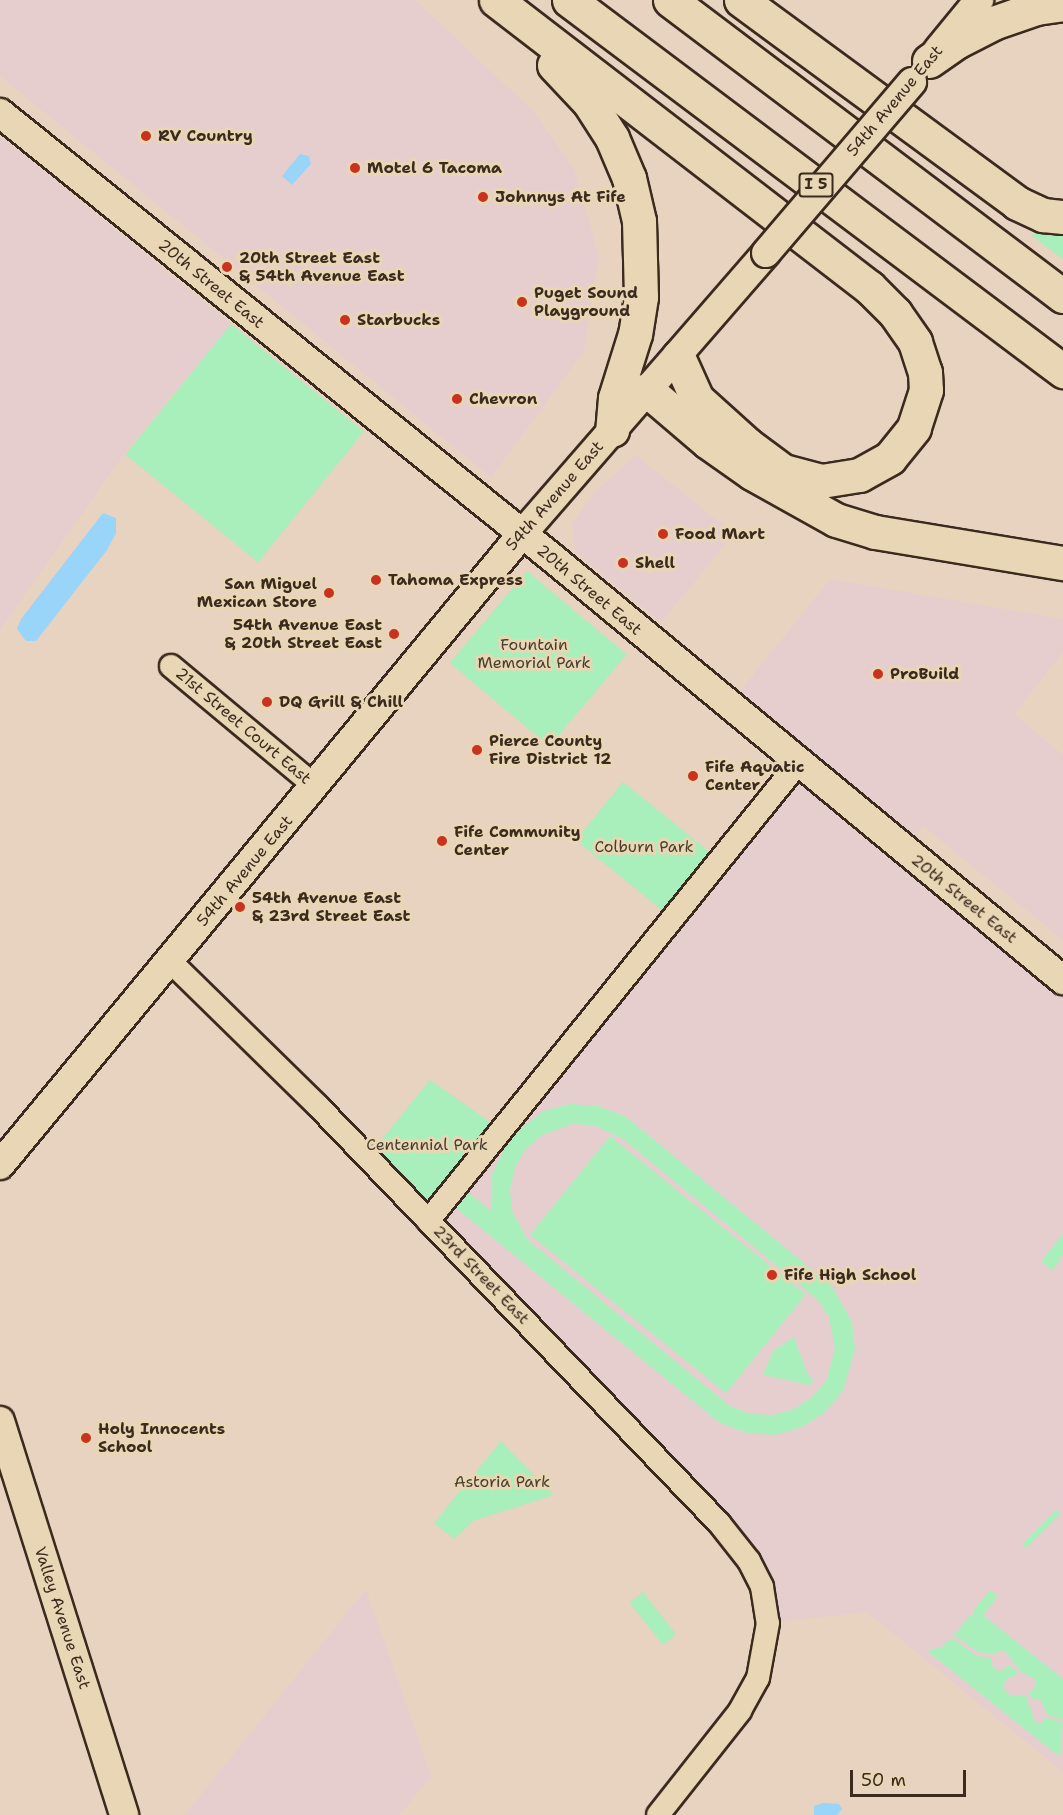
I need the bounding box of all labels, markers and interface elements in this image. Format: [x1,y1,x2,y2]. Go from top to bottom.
street label: 54th Avenue East [843,42,947,160]
place label: RV Country [158,126,253,146]
marker: RV Country [139,129,153,143]
place label: Motel 6 Tacoma [367,158,502,178]
marker: Motel 6 Tacoma [348,161,362,175]
road number: I 5 [798,173,834,197]
place label: Johnnys At Fife [495,187,626,207]
marker: Johnnys At Fife [476,190,490,204]
street label: 20th Street East [154,235,268,333]
place label: 20th Street East & 54th Avenue East [239,248,404,286]
marker: 20th Street East & 54th Avenue East [220,260,234,274]
place label: Puget Sound Playground [534,283,638,321]
marker: Puget Sound Playground [515,295,529,309]
place label: Starbucks [357,310,440,330]
marker: Starbucks [338,313,352,327]
place label: Chevron [469,389,537,409]
marker: Chevron [450,392,464,406]
street label: 54th Avenue East [502,437,608,555]
place label: Food Mart [675,524,765,544]
marker: Food Mart [656,527,670,541]
street label: 20th Street East [533,541,645,639]
place label: Shell [635,553,675,573]
marker: Shell [616,556,630,570]
place label: Tahoma Express [388,570,523,590]
marker: Tahoma Express [369,573,383,587]
place label: San Miguel Mexican Store [197,574,317,612]
marker: San Miguel Mexican Store [322,586,336,600]
place label: 54th Avenue East & 20th Street East [225,615,382,653]
marker: 54th Avenue East & 20th Street East [387,627,401,641]
park label: Fountain Memorial Park [477,635,591,673]
street label: 21st Street Court East [171,664,315,788]
place label: ProBuild [890,664,959,684]
marker: ProBuild [871,667,885,681]
place label: DQ Grill & Chill [279,692,403,712]
marker: DQ Grill & Chill [260,695,274,709]
place label: Pierce County Fire District 12 [489,731,611,769]
marker: Pierce County Fire District 12 [470,743,484,757]
place label: Fife Aquatic Center [705,757,804,795]
marker: Fife Aquatic Center [686,769,700,783]
street label: 54th Avenue East [193,812,297,930]
place label: Fife Community Center [454,822,580,860]
marker: Fife Community Center [435,834,449,848]
park label: Colburn Park [594,837,694,857]
street label: 20th Street East [907,850,1021,948]
place label: 54th Avenue East & 23rd Street East [252,888,410,926]
marker: 54th Avenue East & 23rd Street East [233,900,247,914]
park label: Centennial Park [366,1135,488,1155]
street label: 23rd Street East [429,1221,533,1329]
place label: Fife High School [784,1265,916,1285]
marker: Fife High School [765,1268,779,1282]
place label: Holy Innocents School [98,1419,225,1457]
marker: Holy Innocents School [79,1431,93,1445]
park label: Astoria Park [454,1472,550,1492]
street label: Valley Avenue East [30,1544,94,1692]
scale bar [853,1758,968,1796]
text: 50 m [861,1768,906,1792]

